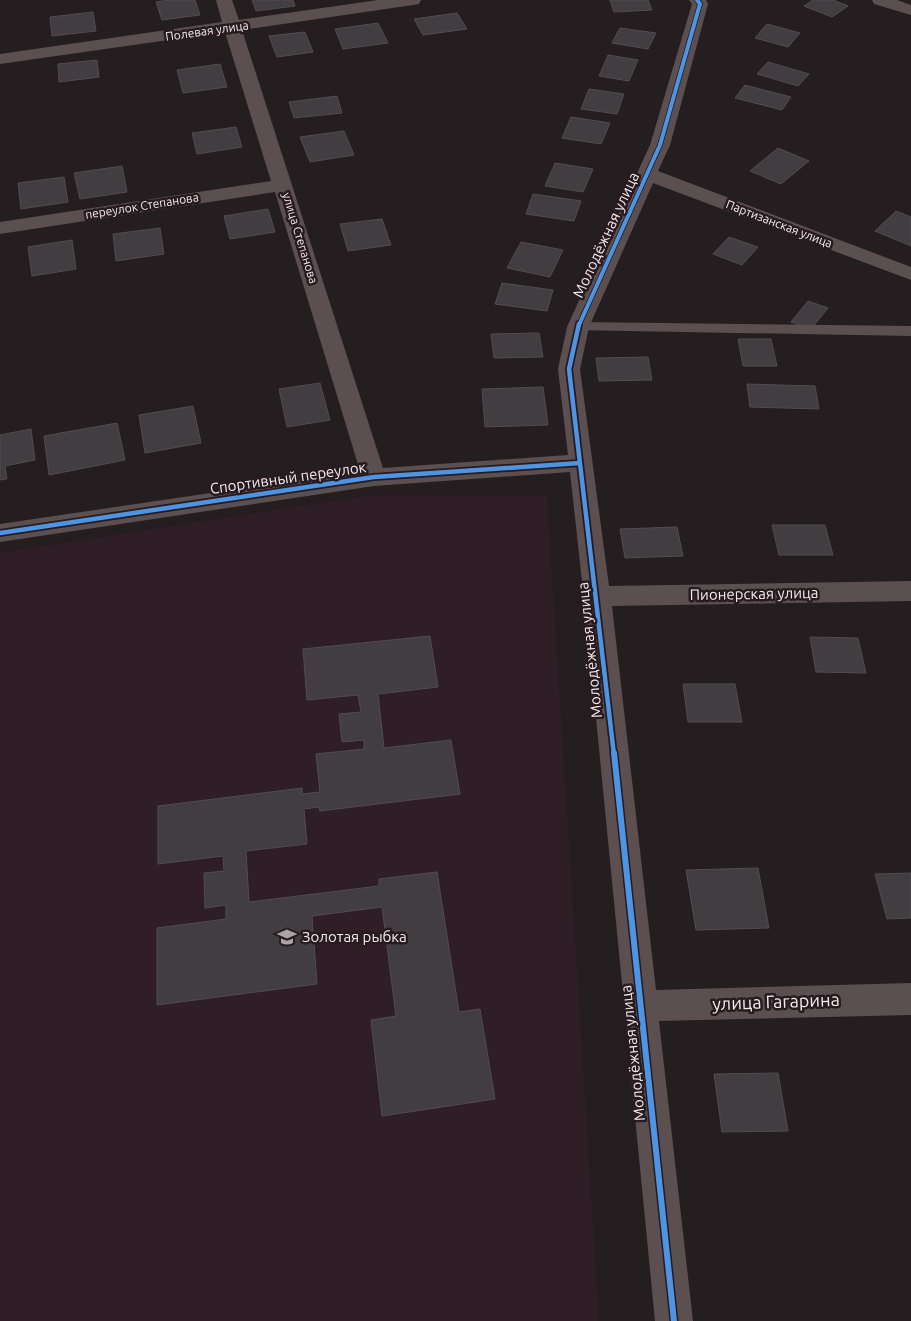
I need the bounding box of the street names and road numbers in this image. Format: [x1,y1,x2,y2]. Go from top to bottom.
street label: Полевая улица [165,18,249,43]
street label: Молодёжная улица [569,169,642,300]
street label: переулок Степанова [84,190,200,221]
street label: улица Степанова [280,191,321,285]
street label: Партизанская улица [724,197,834,250]
street label: Спортивный переулок [209,458,367,497]
street label: Молодёжная улица [574,581,605,719]
street label: Пионерская улица [689,584,819,603]
street label: Молодёжная улица [617,984,648,1122]
street label: улица Гагарина [712,989,840,1013]

